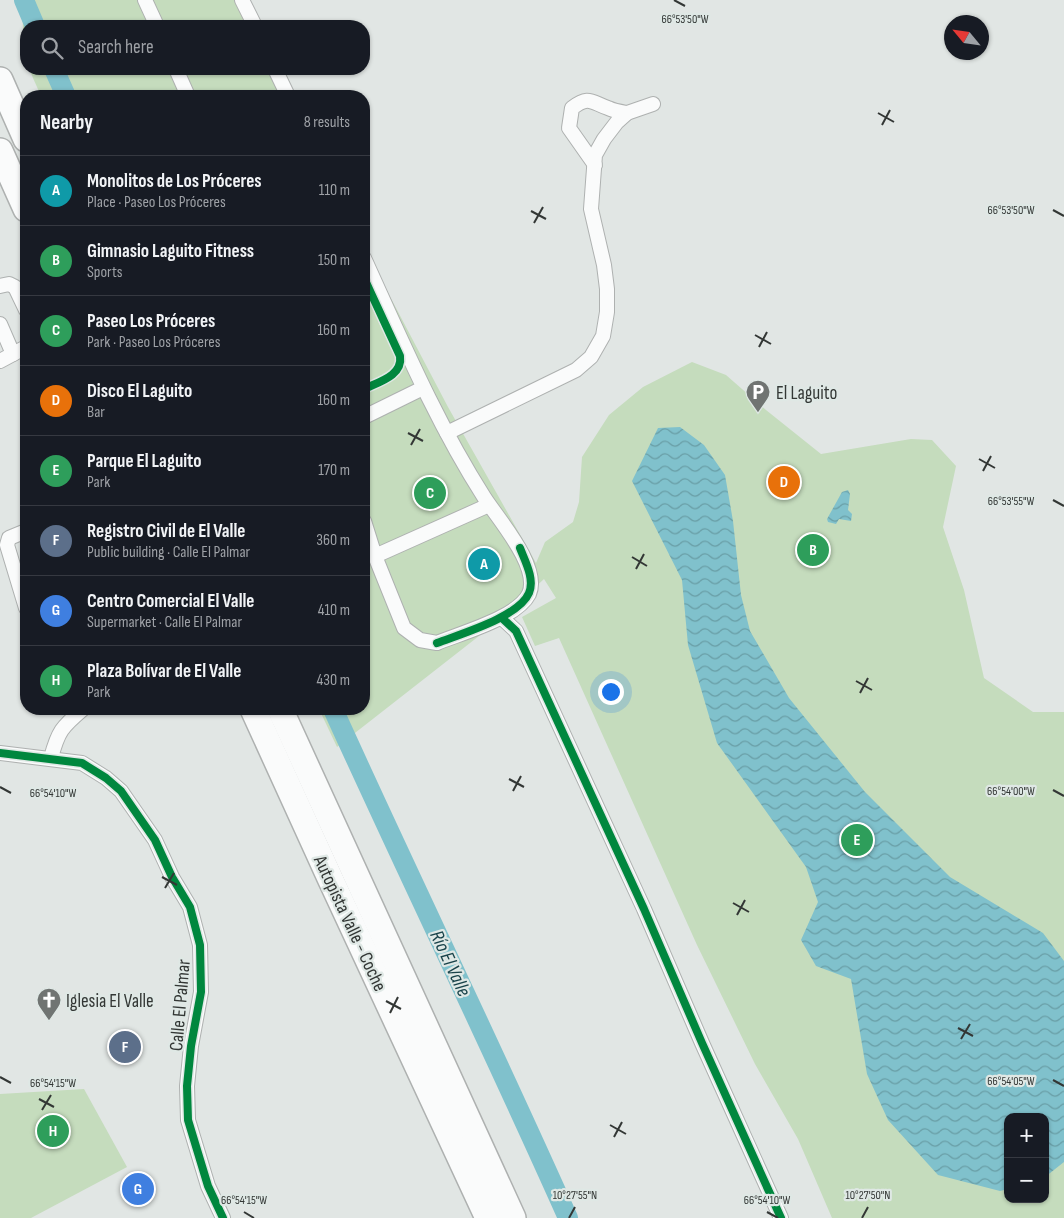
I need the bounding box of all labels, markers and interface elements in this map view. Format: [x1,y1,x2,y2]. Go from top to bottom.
text: 66°53'50"W [661,12,709,27]
north arrow [944,15,989,60]
search box [20,20,370,75]
icon: search [38,34,66,62]
text: Search here [78,36,154,59]
text: Nearby [40,110,93,135]
text: 8 results [304,113,350,132]
text: Monolitos de Los Próceres [87,170,262,193]
text: A [52,181,60,200]
text: 110 m [319,181,350,200]
text: Place · Paseo Los Próceres [87,193,226,212]
text: 66°53'50"W [987,203,1035,218]
text: Gimnasio Laguito Fitness [87,240,254,263]
text: B [52,251,60,270]
text: 150 m [318,251,350,270]
text: Sports [87,263,122,282]
text: Paseo Los Próceres [87,310,215,333]
text: C [52,321,60,340]
text: 160 m [317,321,350,340]
text: Park · Paseo Los Próceres [87,333,220,352]
parking icon: El Laguito [745,379,771,413]
text: Disco El Laguito [87,380,192,403]
place label: El Laguito [776,382,837,405]
text: D [52,391,60,410]
text: 160 m [317,391,350,410]
text: Bar [87,403,105,422]
text: Parque El Laguito [87,450,202,473]
text: E [53,461,59,480]
text: 170 m [318,461,350,480]
pin: D [768,463,800,501]
text: Park [87,473,110,492]
pin: C [414,474,446,512]
text: 66°53'55"W [988,494,1035,509]
text: Registro Civil de El Valle [87,520,245,543]
text: F [53,531,59,550]
text: 360 m [316,531,350,550]
pin: B [797,531,829,569]
text: Public building · Calle El Palmar [87,543,250,562]
pin: A [468,545,500,583]
text: Centro Comercial El Valle [87,590,254,613]
text: G [52,601,60,620]
text: 410 m [318,601,350,620]
text: Supermarket · Calle El Palmar [87,613,242,632]
text: Plaza Bolívar de El Valle [87,660,241,683]
text: H [52,671,60,690]
text: 430 m [317,671,350,690]
your location [598,679,624,705]
text: Park [87,683,110,702]
text: 66°54'00"W [987,784,1035,799]
text: 66°54'10"W [30,786,77,801]
pin: E [841,821,873,859]
street label: Autopista Valle - Coche [308,851,391,995]
water label: Río El Valle [424,927,476,1000]
street label: Calle El Palmar [165,958,196,1052]
church icon: Iglesia El Valle [36,987,62,1021]
place label: Iglesia El Valle [66,990,154,1013]
pin: F [109,1028,141,1066]
text: 66°54'05"W [987,1074,1035,1089]
text: 66°54'15"W [30,1076,76,1091]
pin: H [37,1112,69,1150]
map controls [1004,1113,1049,1203]
button: + [1004,1113,1049,1158]
button: − [1004,1158,1049,1203]
pin: G [122,1170,154,1208]
text: 10°27'55"N [553,1188,597,1203]
text: 10°27'50"N [846,1188,890,1203]
text: 66°54'15"W [221,1193,267,1208]
text: 66°54'10"W [744,1193,791,1208]

